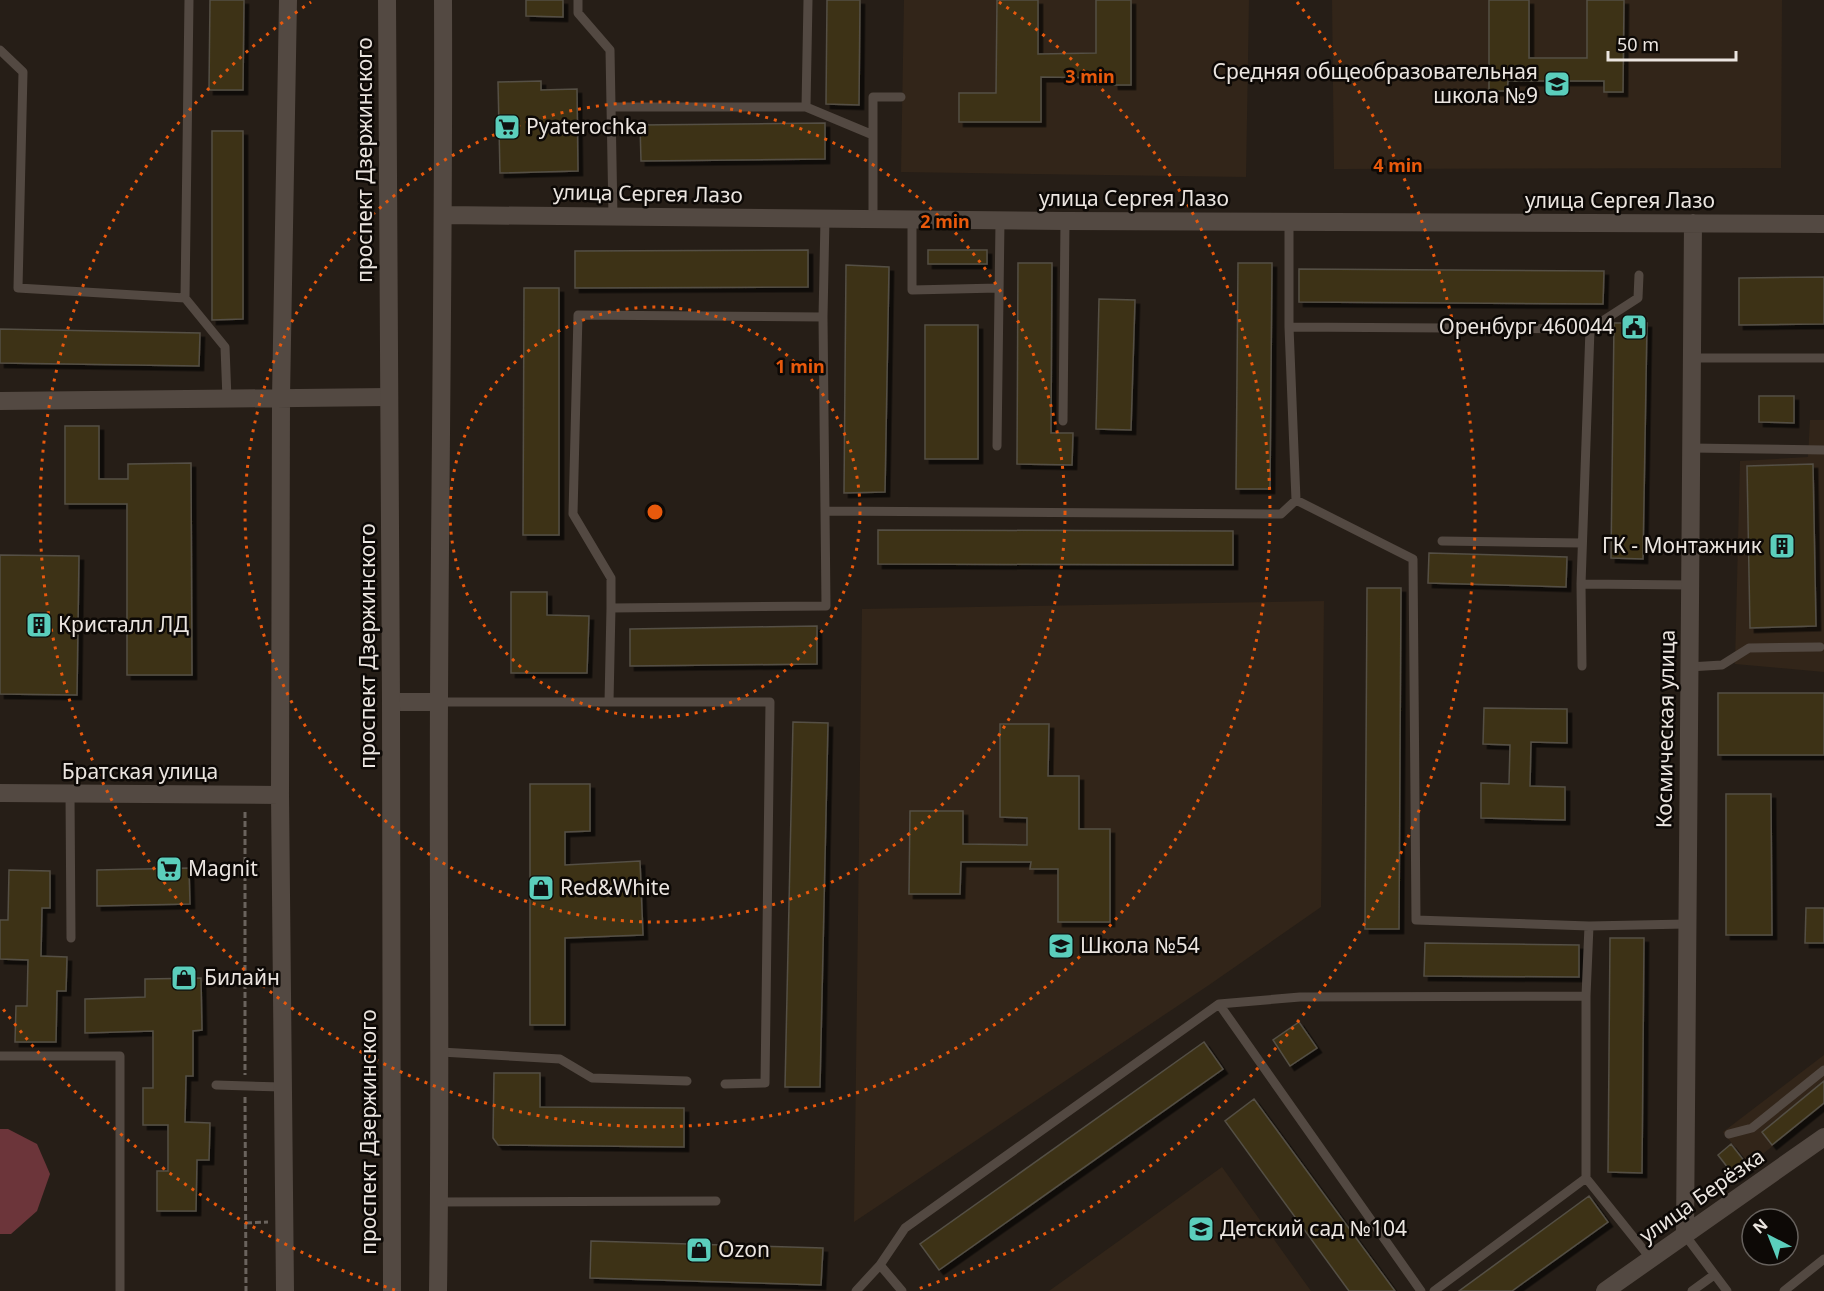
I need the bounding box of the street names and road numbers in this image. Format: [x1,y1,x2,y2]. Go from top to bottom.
street label: проспект Дзержинского [350,37,378,283]
street label: улица Сергея Лазо [553,177,743,209]
street label: улица Сергея Лазо [1039,184,1229,212]
street label: улица Сергея Лазо [1525,186,1715,214]
street label: проспект Дзержинского [353,523,381,769]
street label: Космическая улица [1649,629,1681,828]
street label: Братская улица [62,757,218,785]
street label: проспект Дзержинского [354,1009,382,1255]
street label: улица Берёзка [1633,1142,1769,1249]

